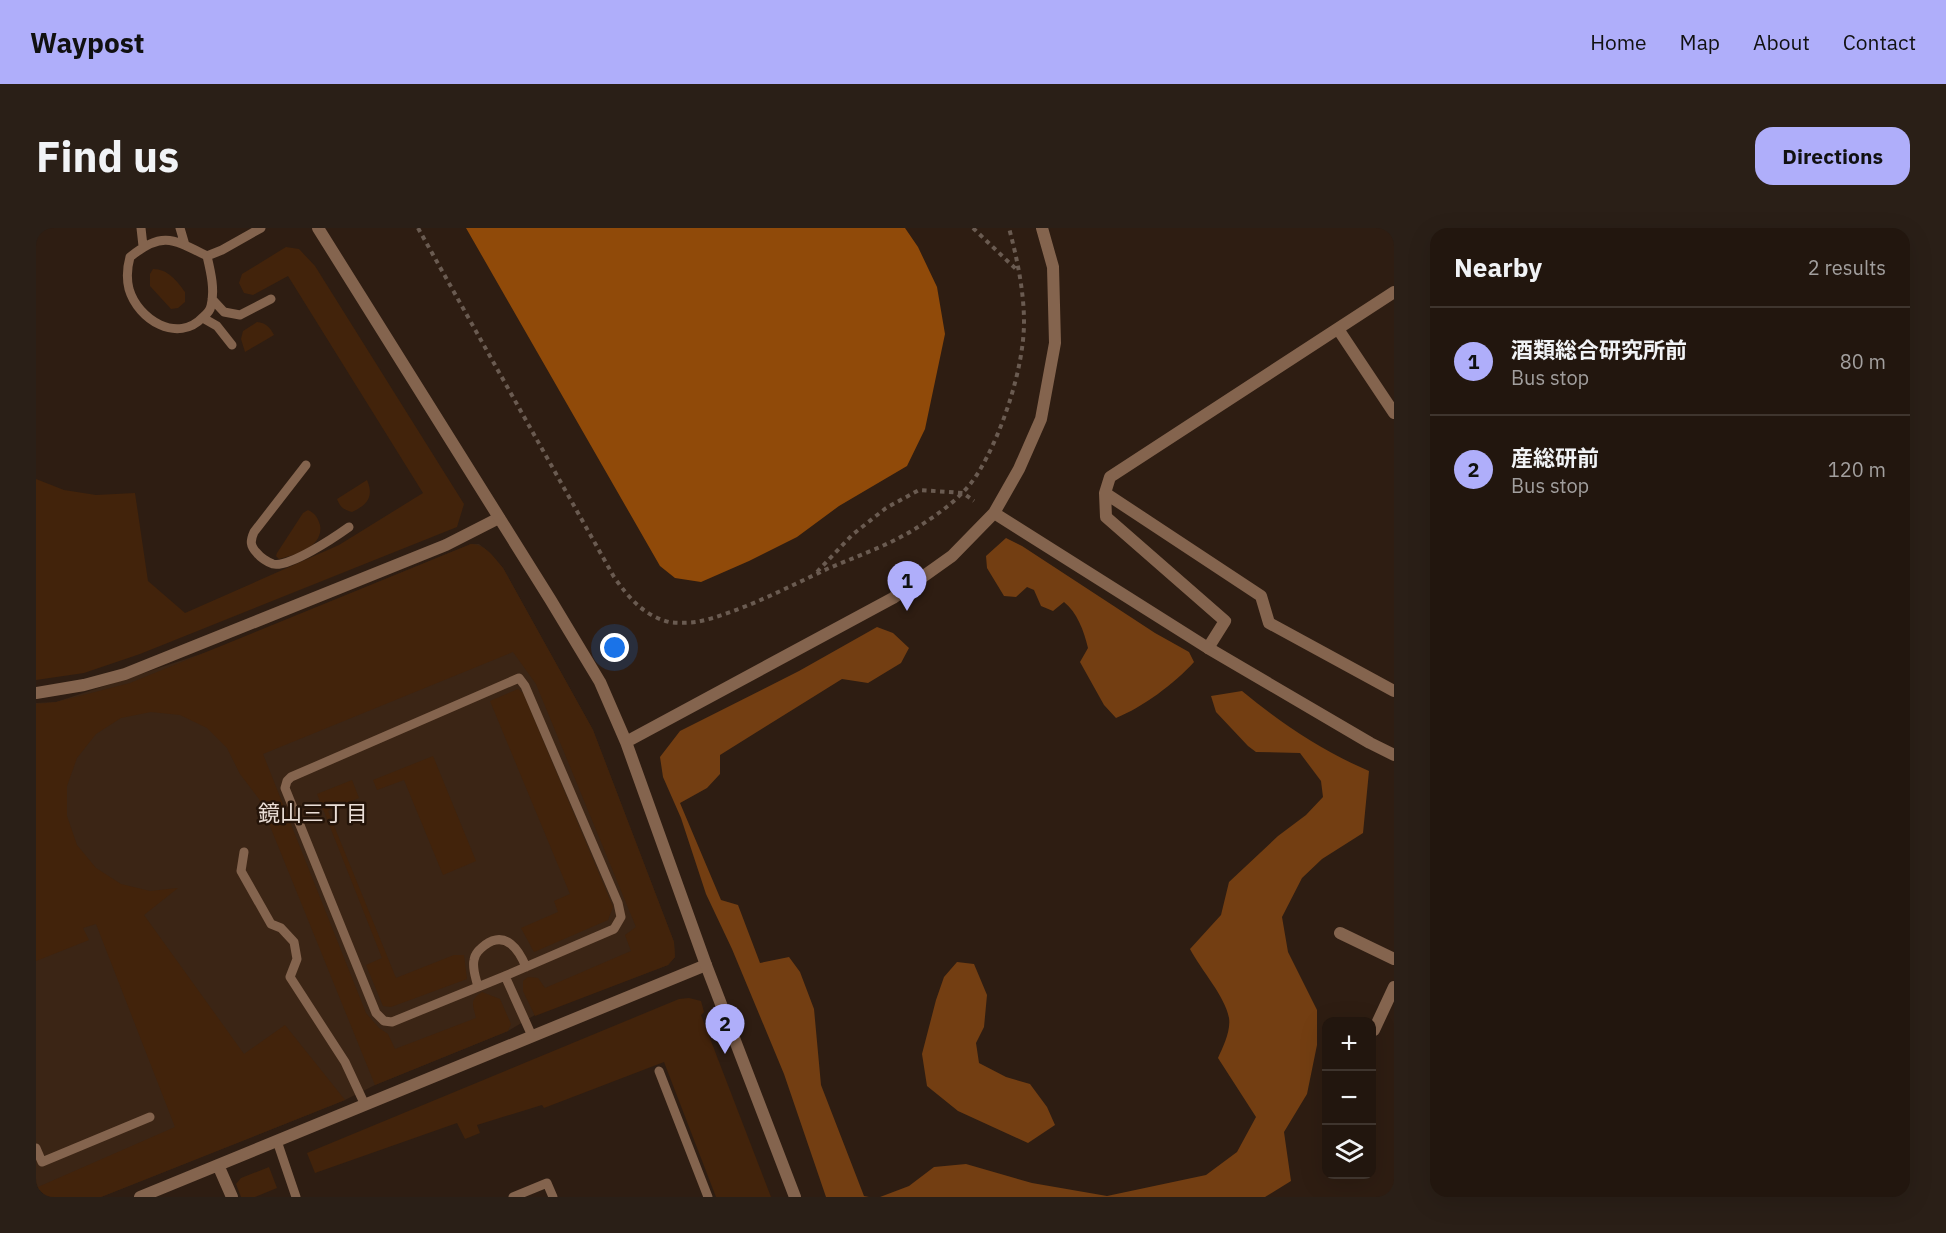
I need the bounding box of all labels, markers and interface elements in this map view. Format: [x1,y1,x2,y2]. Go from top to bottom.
text: Waypost [30,24,144,61]
text: Home [1590,28,1647,56]
text: Map [1680,28,1720,56]
text: About [1753,28,1810,56]
text: Contact [1843,28,1916,56]
button: Directions [1755,127,1910,185]
text: Find us [36,129,179,184]
text: Nearby [1454,250,1542,284]
text: 2 results [1808,254,1886,281]
text: 酒類総合研究所前 [1511,335,1687,364]
text: 1 [1468,348,1480,375]
text: 80 m [1840,348,1886,375]
text: Bus stop [1511,364,1589,391]
text: 産総研前 [1511,443,1599,472]
text: 2 [1468,456,1480,483]
text: 120 m [1828,456,1886,483]
text: Bus stop [1511,472,1589,499]
pin: 1 [888,562,926,611]
your location [600,633,629,662]
district label: 鏡山三丁目 [258,798,368,827]
pin: 2 [706,1004,744,1054]
map controls [1322,1017,1376,1179]
button: + [1322,1017,1376,1071]
button: − [1322,1071,1376,1125]
button: layers [1322,1125,1376,1179]

